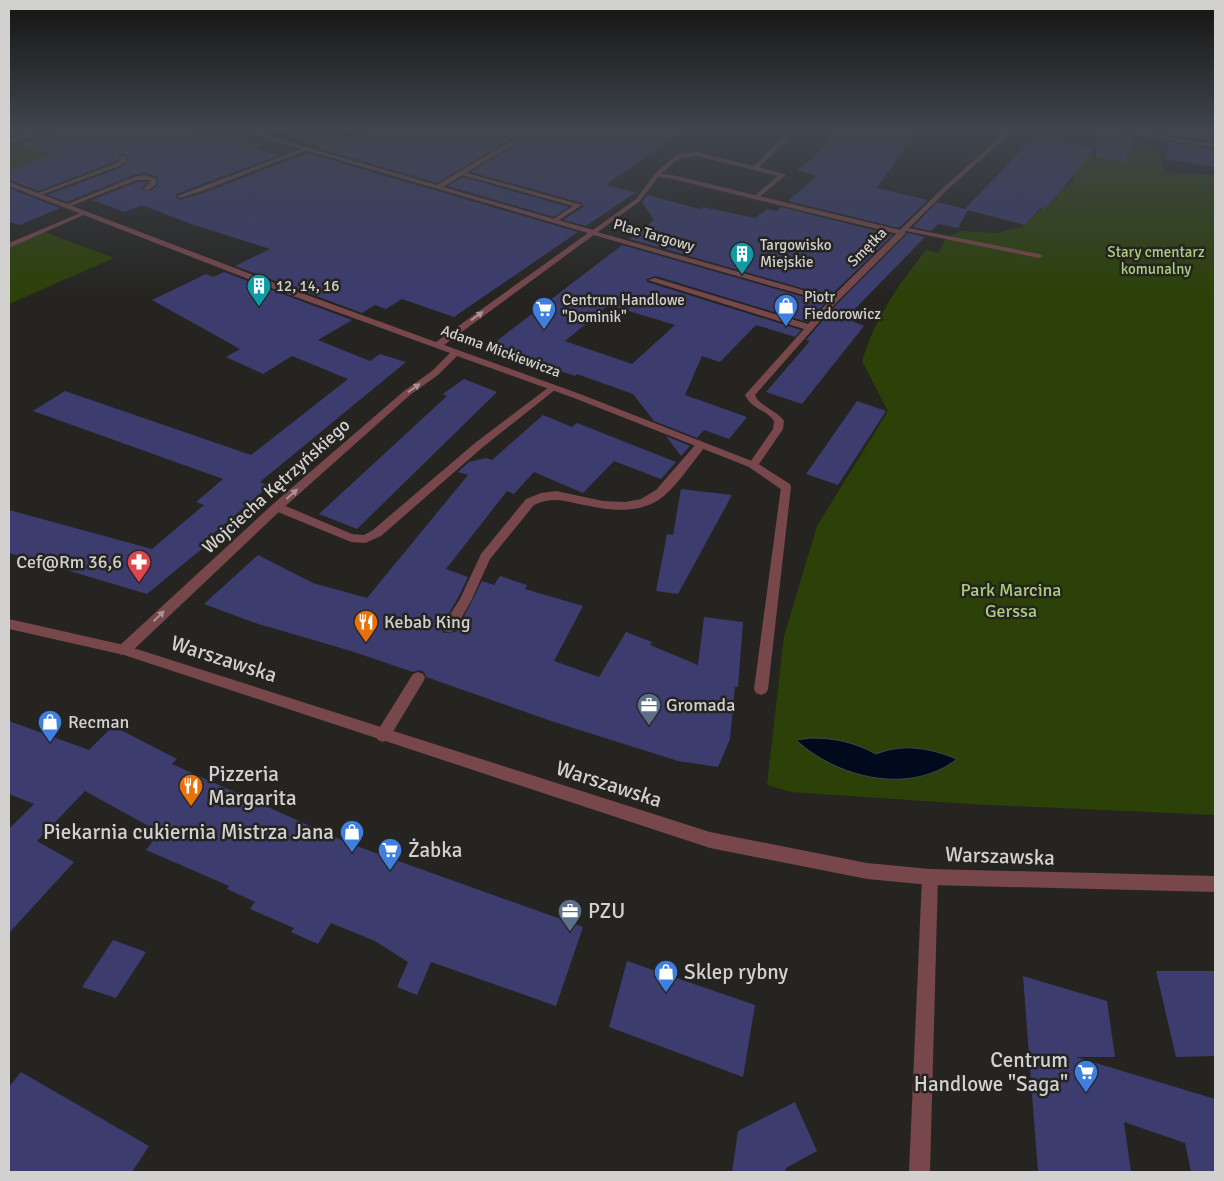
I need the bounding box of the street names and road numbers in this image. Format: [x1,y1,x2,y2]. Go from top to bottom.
street label: Plac Targowy [611,215,697,255]
street label: Smętka [844,224,890,270]
street label: Adama Mickiewicza [439,321,563,381]
street label: Wojciecha Kętrzyńskiego [198,414,354,558]
street label: Warszawska [168,630,280,688]
street label: Warszawska [553,755,665,813]
street label: Warszawska [945,841,1055,871]

